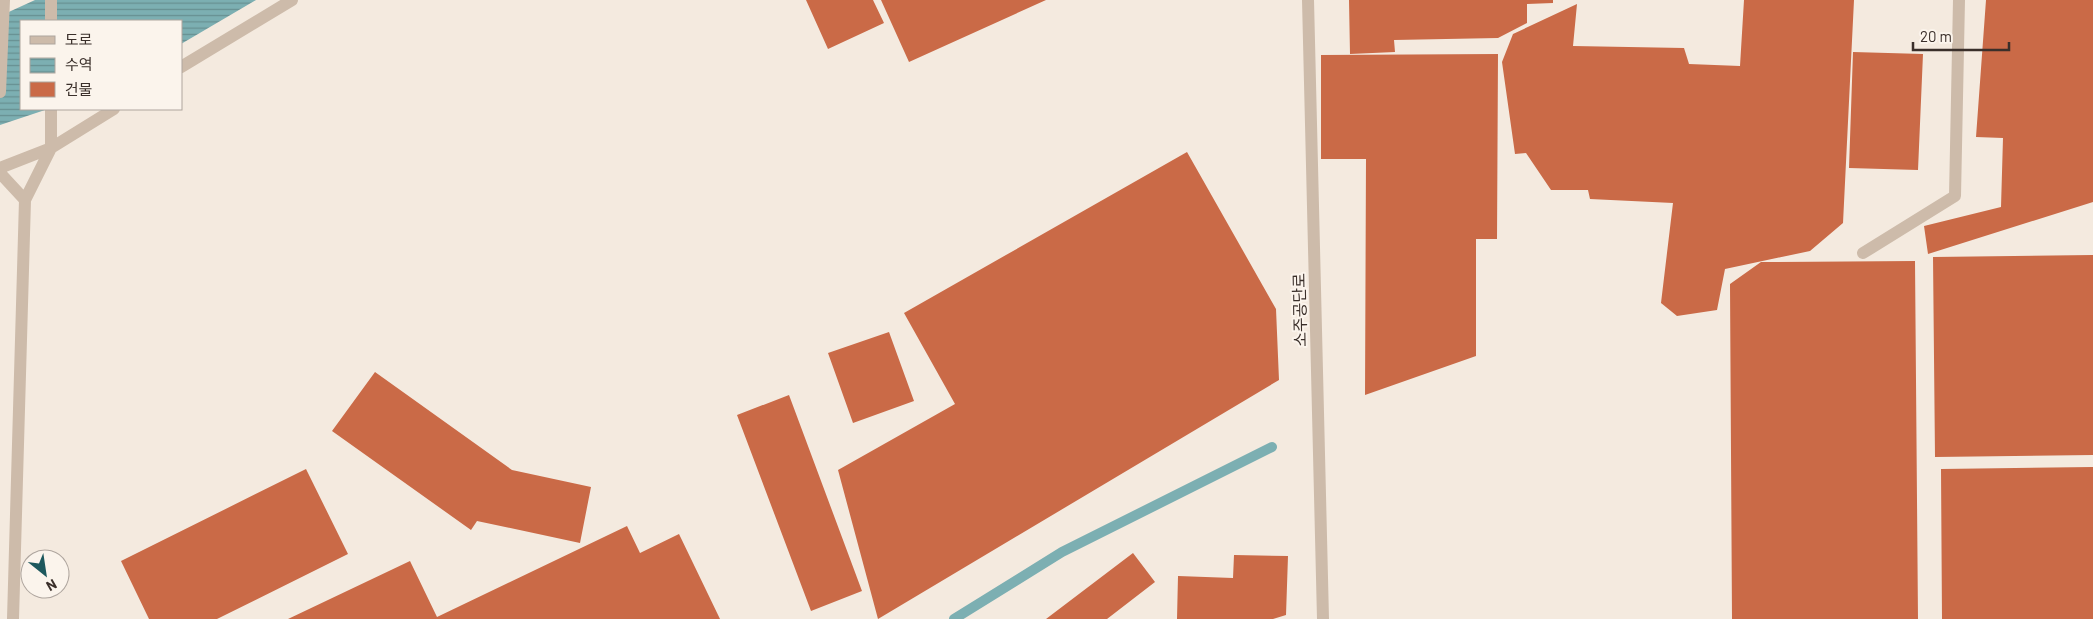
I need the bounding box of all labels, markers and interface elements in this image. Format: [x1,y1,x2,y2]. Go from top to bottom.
legend [20,20,182,110]
scale bar [1913,20,2009,52]
text: 20 m [1920,27,1952,45]
text: 도로 [65,30,93,48]
text: 수역 [65,55,93,73]
text: 건물 [65,80,93,98]
street label: 소주공단로 [1289,273,1309,347]
north arrow [20,549,70,599]
text: N [43,576,60,595]

